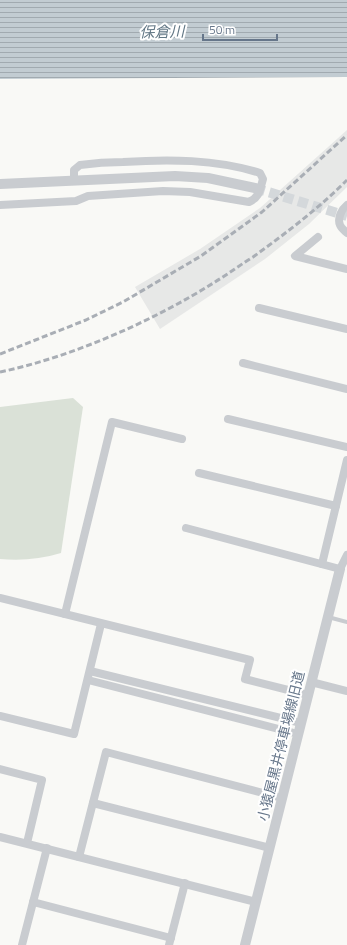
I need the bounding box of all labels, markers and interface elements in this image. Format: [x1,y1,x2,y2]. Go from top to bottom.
scale bar [203,16,277,42]
water label: 保倉川 [139,20,187,43]
text: 50 m [209,20,235,39]
street label: 小猿屋黒井停車場線旧道 [252,669,309,823]

